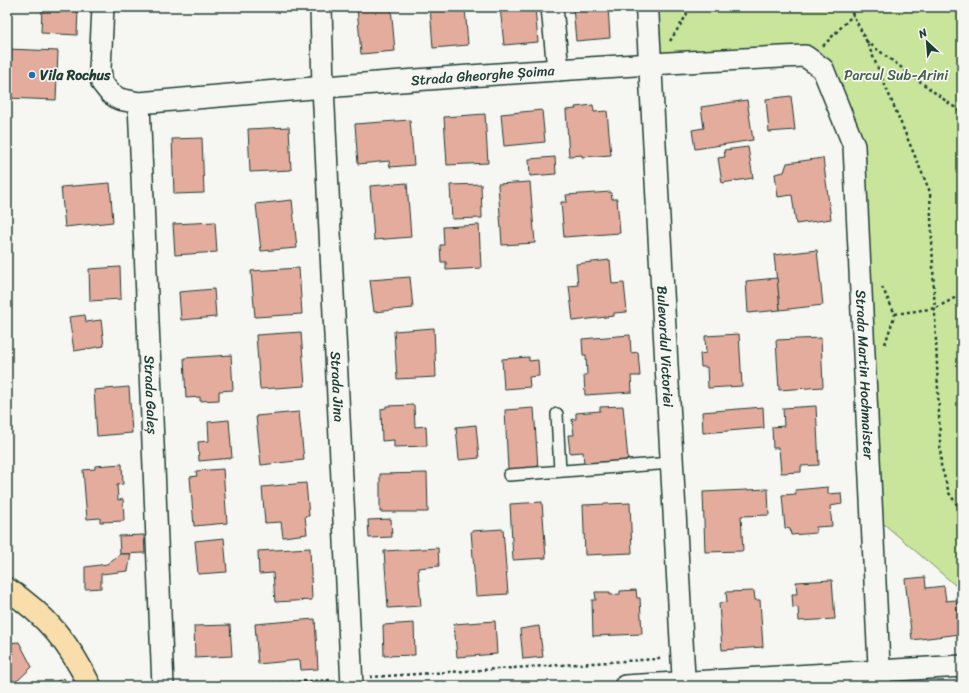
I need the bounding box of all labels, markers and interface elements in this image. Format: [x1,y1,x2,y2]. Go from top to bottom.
north arrow [907,22,947,62]
text: N [914,23,931,44]
street label: Strada Gheorghe Șoima [410,58,556,93]
place label: Vila Rochus [40,63,111,88]
park label: Parcul Sub-Arini [844,63,949,88]
marker: Vila Rochus [27,70,37,80]
street label: Bulevardul Victoriei [649,285,681,409]
street label: Strada Martin Hochmaister [848,289,881,461]
street label: Strada Jina [323,351,351,423]
street label: Strada Galeș [136,355,165,435]

